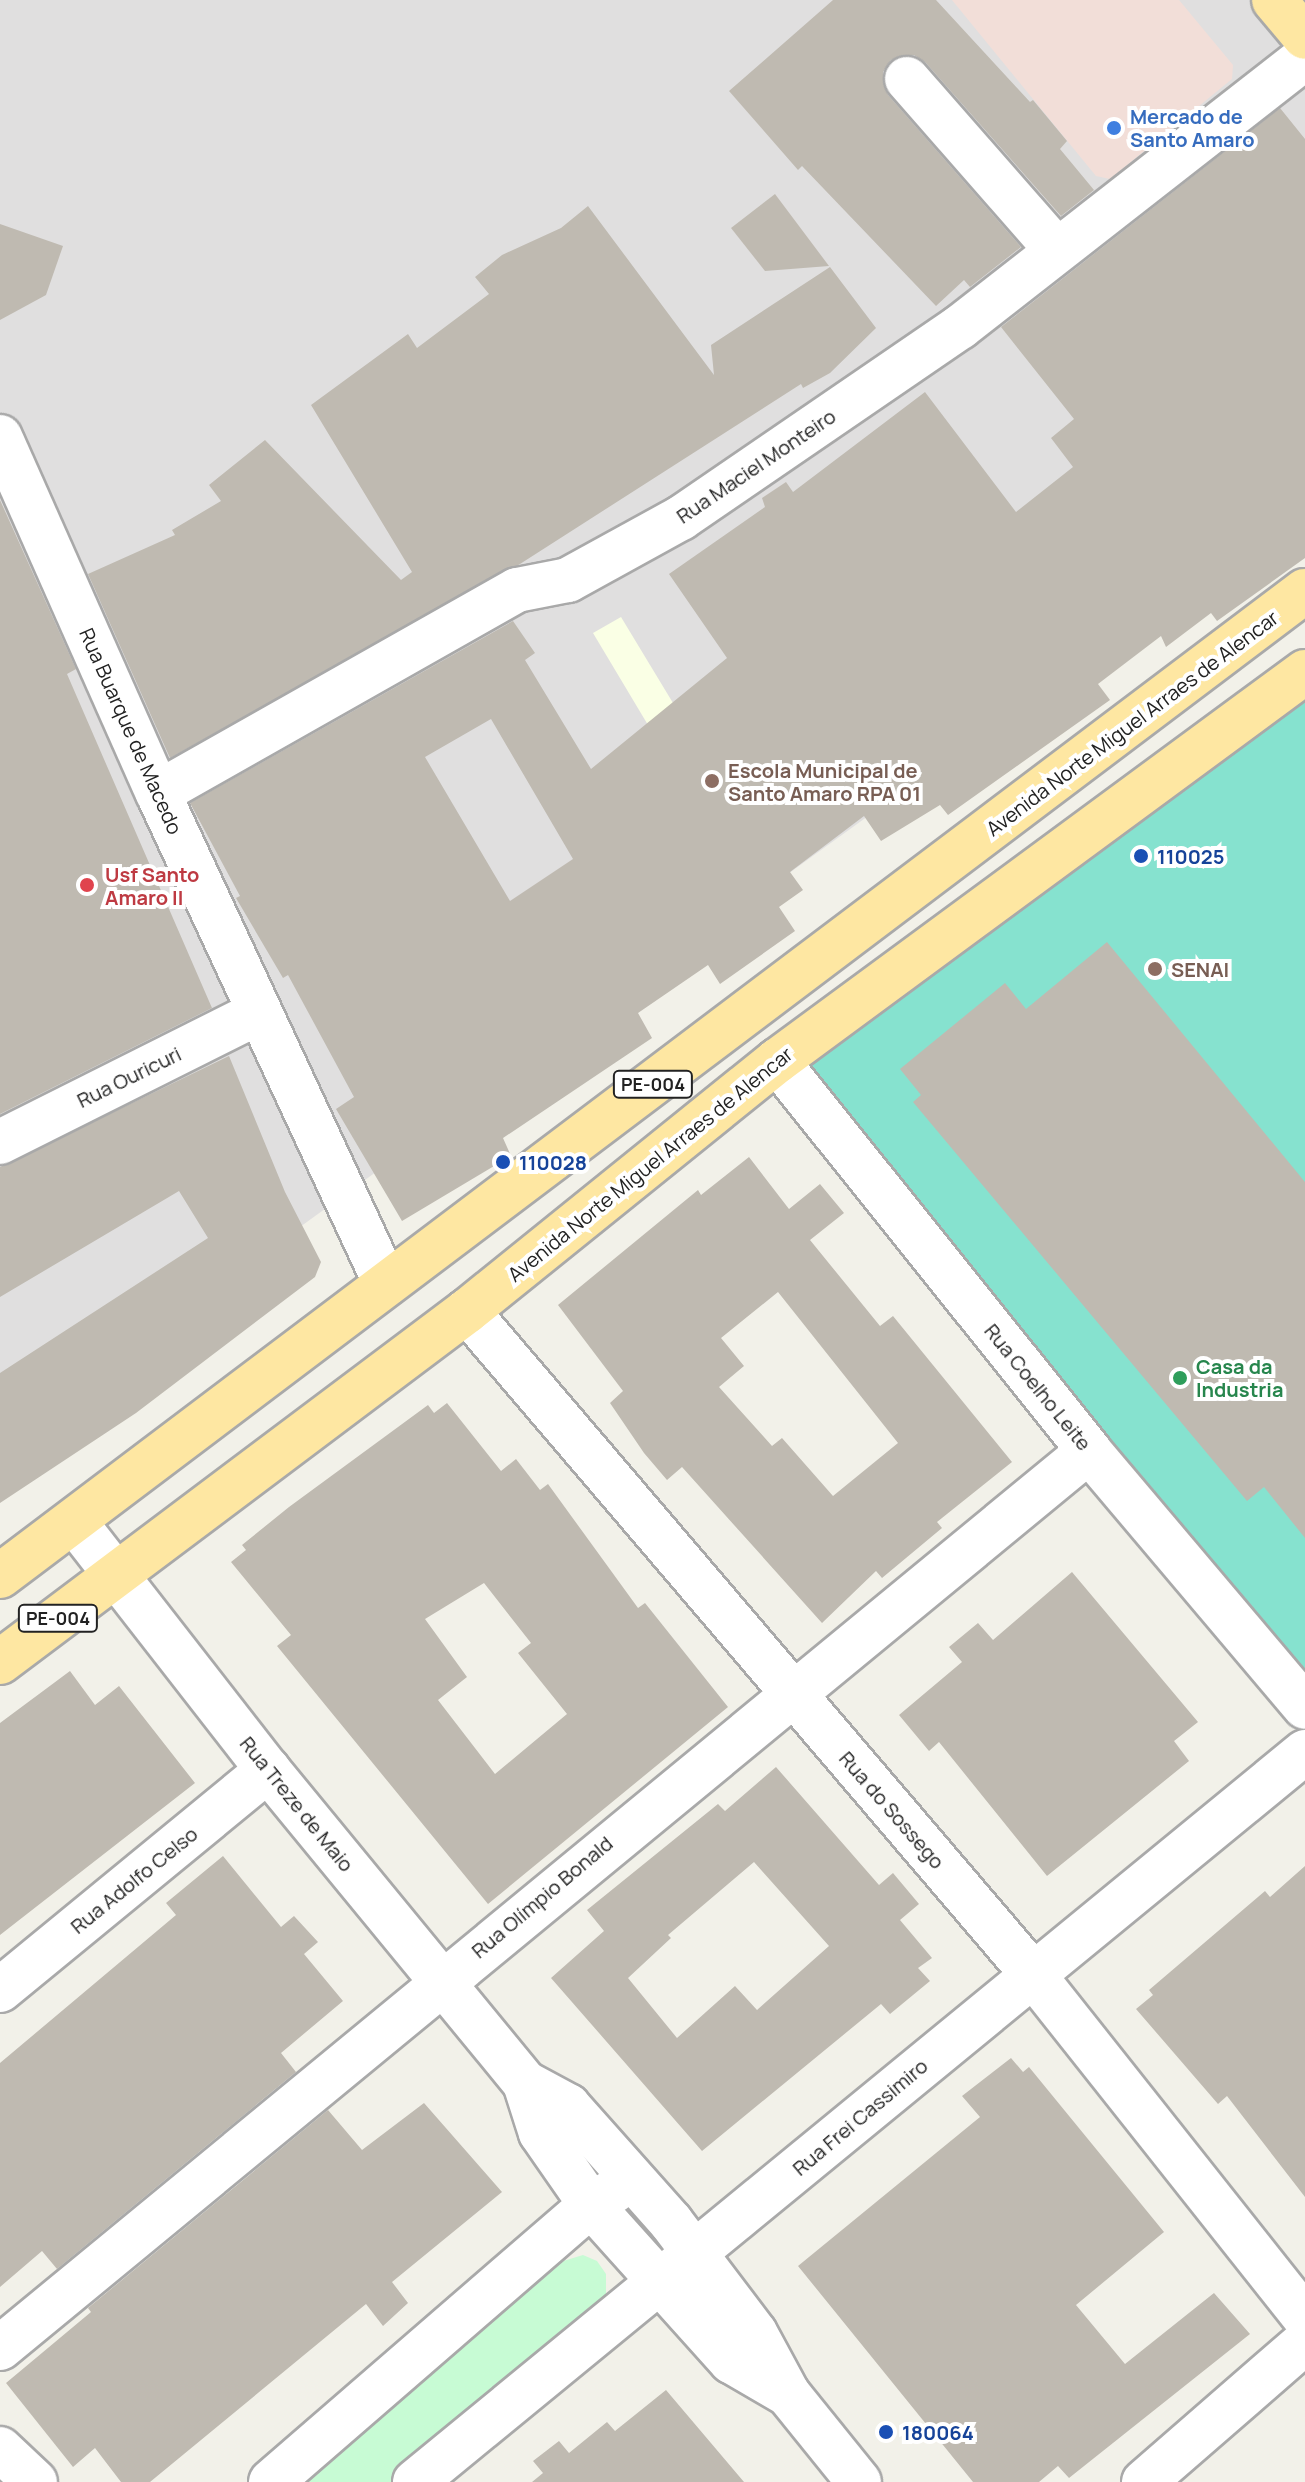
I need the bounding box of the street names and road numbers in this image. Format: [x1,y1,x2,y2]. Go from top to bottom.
street label: Rua Maciel Monteiro [672,404,840,528]
street label: Avenida Norte Miguel Arraes de Alencar [981,605,1283,841]
street label: Rua Buarque de Macedo [75,624,187,838]
street label: Rua Ouricuri [73,1042,185,1112]
street label: Avenida Norte Miguel Arraes de Alencar [503,1042,797,1286]
road number: PE-004 [611,1070,695,1098]
street label: Rua Coelho Leite [980,1319,1096,1455]
road number: PE-004 [16,1604,100,1632]
street label: Rua Treze de Maio [235,1732,359,1876]
street label: Rua do Sossego [834,1746,950,1874]
street label: Rua Adolfo Celso [66,1822,202,1938]
street label: Rua Olímpio Bonald [467,1831,617,1963]
street label: Rua Frei Cassimiro [788,2054,932,2180]

